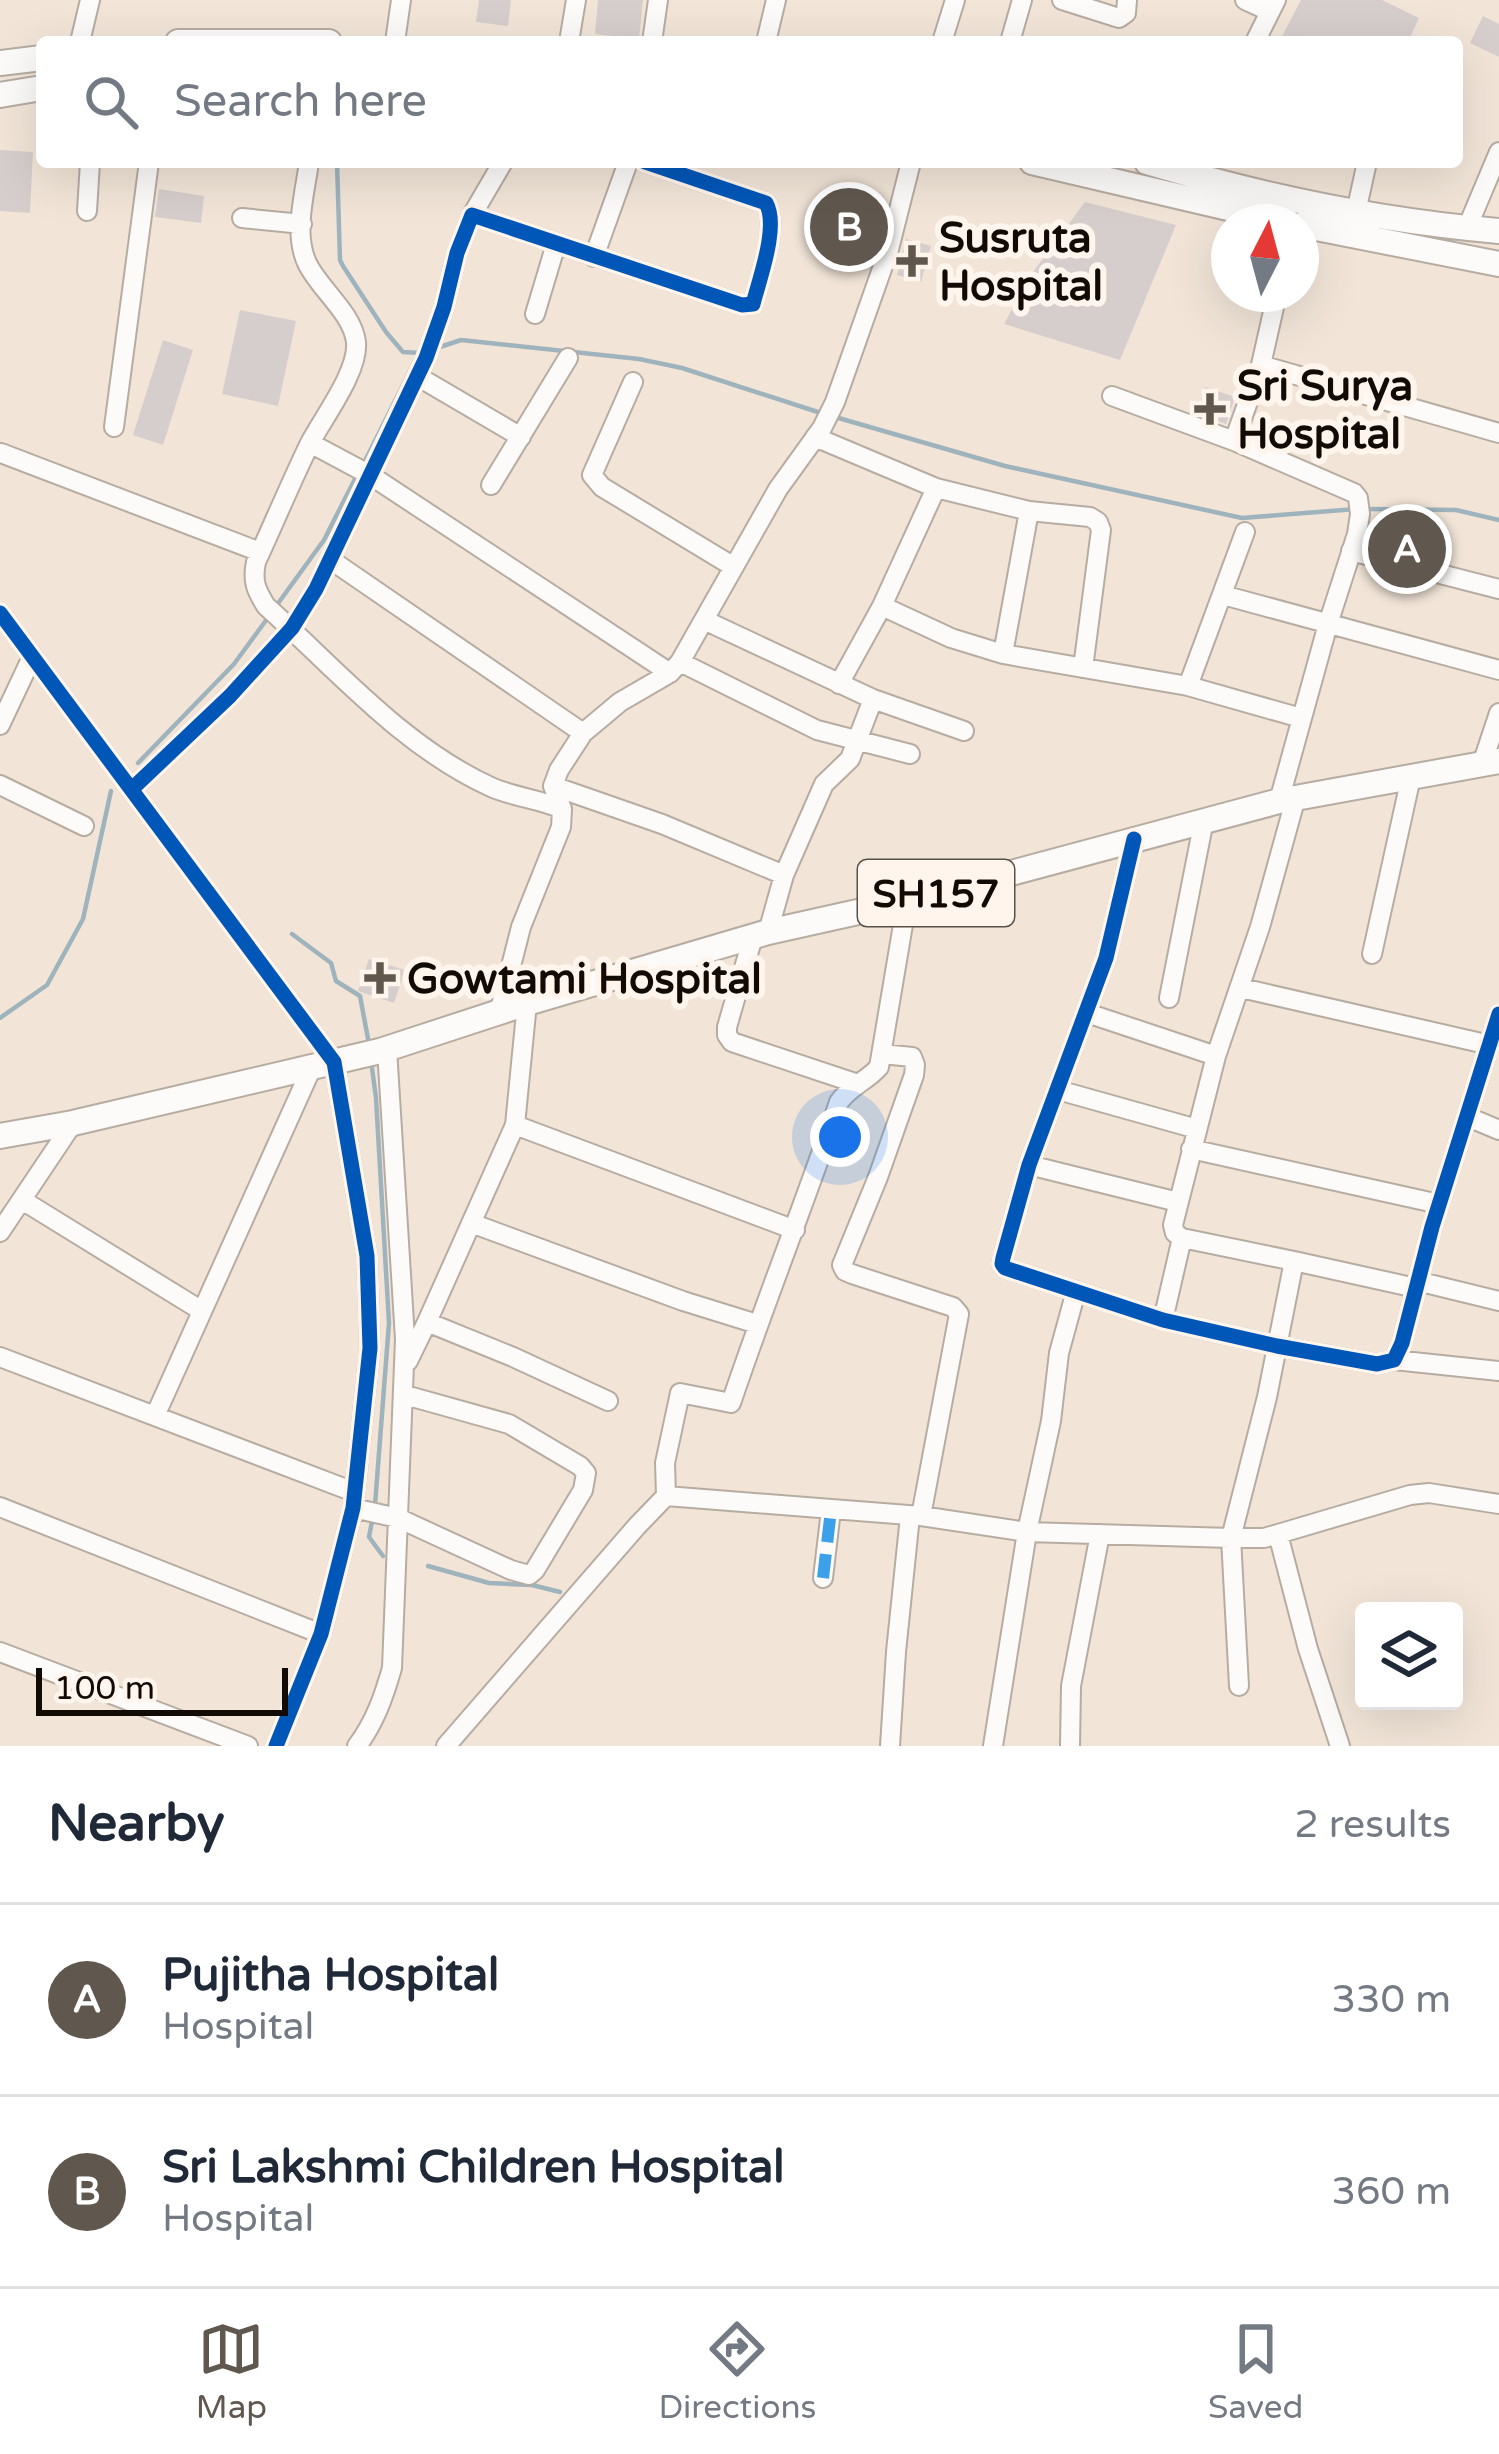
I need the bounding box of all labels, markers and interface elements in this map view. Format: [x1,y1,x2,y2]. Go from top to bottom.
search box [36,36,1463,168]
icon: search [78,69,144,135]
text: Search here [174,75,427,129]
pin: B [810,182,888,272]
north arrow [1211,204,1319,312]
place label: Susruta Hospital [939,213,1103,312]
marker: Susruta Hospital [896,245,928,277]
place label: Sri Surya Hospital [1237,361,1413,460]
marker: Sri Surya Hospital [1194,393,1226,425]
pin: A [1368,504,1446,594]
road number: SH157 [858,860,1014,926]
place label: Gowtami Hospital [407,954,762,1005]
marker: Gowtami Hospital [364,962,396,994]
your location [810,1107,870,1167]
map controls [1355,1602,1463,1710]
button: layers [1355,1602,1463,1710]
scale bar [36,1662,288,1715]
text: 100 m [54,1669,155,1708]
text: Nearby [48,1793,225,1855]
text: 2 results [1294,1801,1451,1848]
text: Pujitha Hospital [162,1949,499,2003]
text: A [72,1976,102,2023]
text: 330 m [1332,1976,1451,2023]
text: Hospital [162,2003,314,2050]
text: Sri Lakshmi Children Hospital [162,2141,784,2195]
text: B [73,2168,101,2215]
text: 360 m [1332,2168,1451,2215]
text: Hospital [162,2195,314,2242]
tab: Map [196,2316,267,2427]
tab: Directions [659,2316,816,2427]
tab: Saved [1208,2316,1303,2427]

